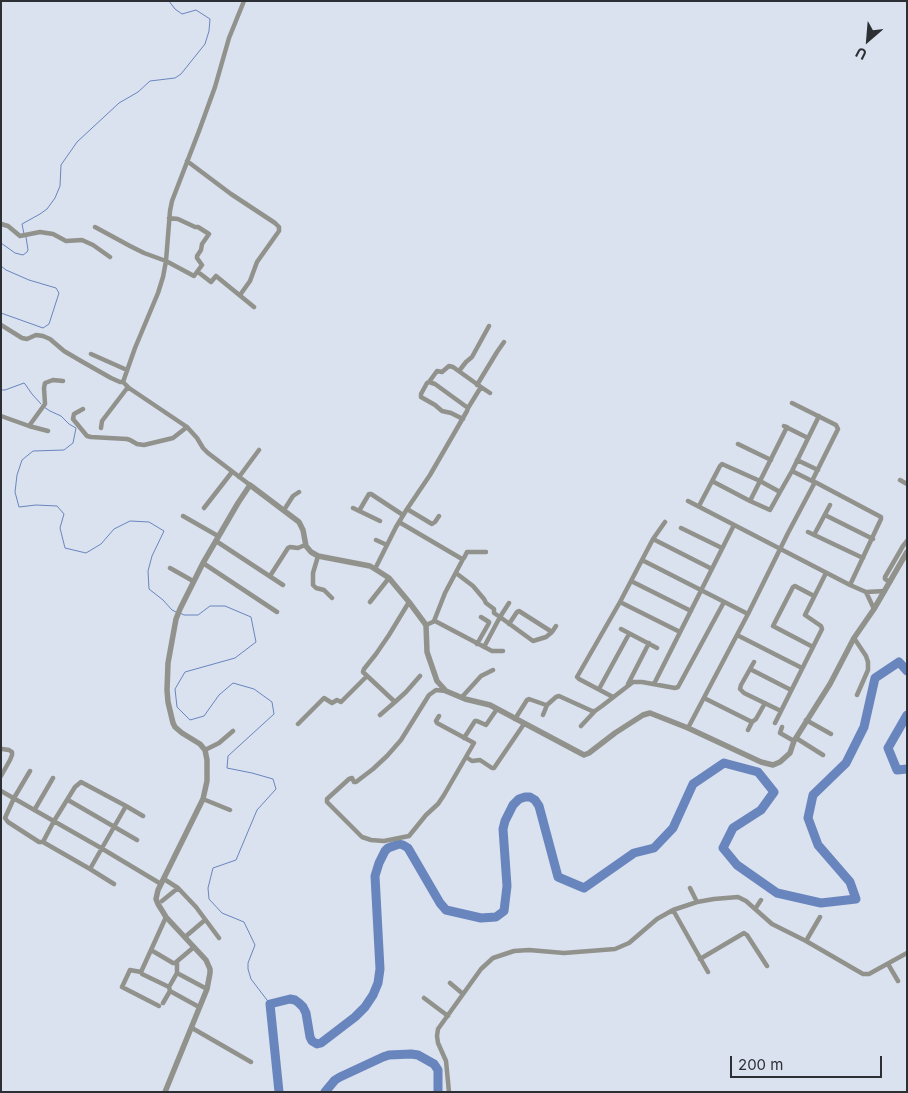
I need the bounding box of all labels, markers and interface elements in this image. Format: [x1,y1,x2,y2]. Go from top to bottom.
north arrow [843,15,893,65]
text: U [853,44,869,64]
scale bar [733,1046,886,1078]
text: 200 m [738,1055,783,1074]

